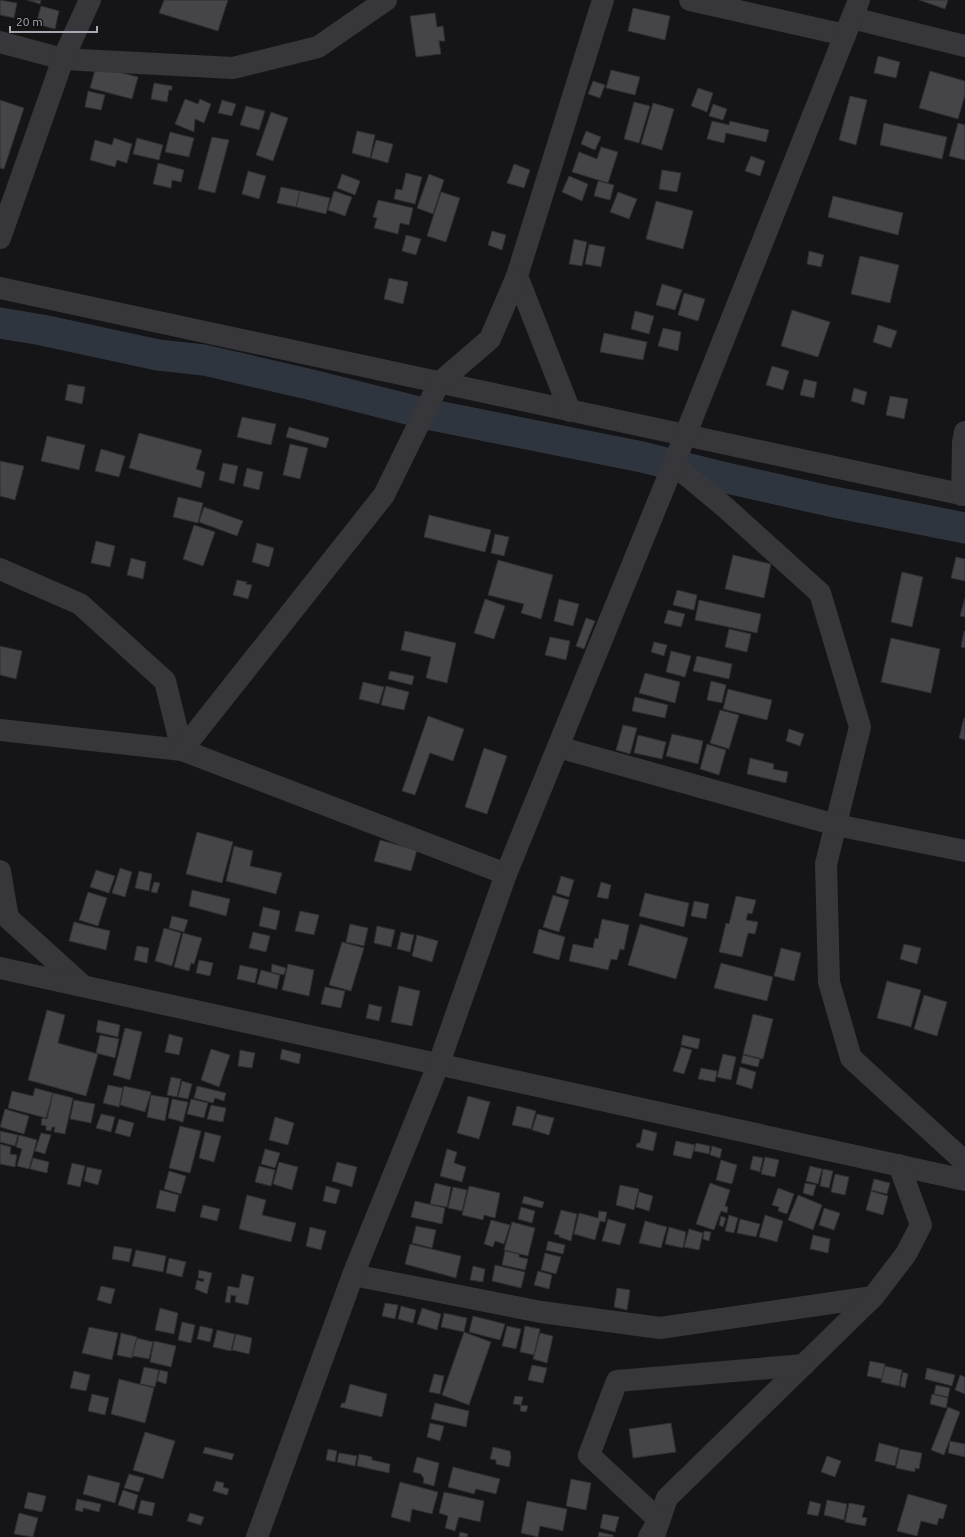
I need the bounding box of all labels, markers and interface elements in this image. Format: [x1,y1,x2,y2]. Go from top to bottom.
scale bar [10,8,97,34]
text: 20 m [16,15,43,28]

